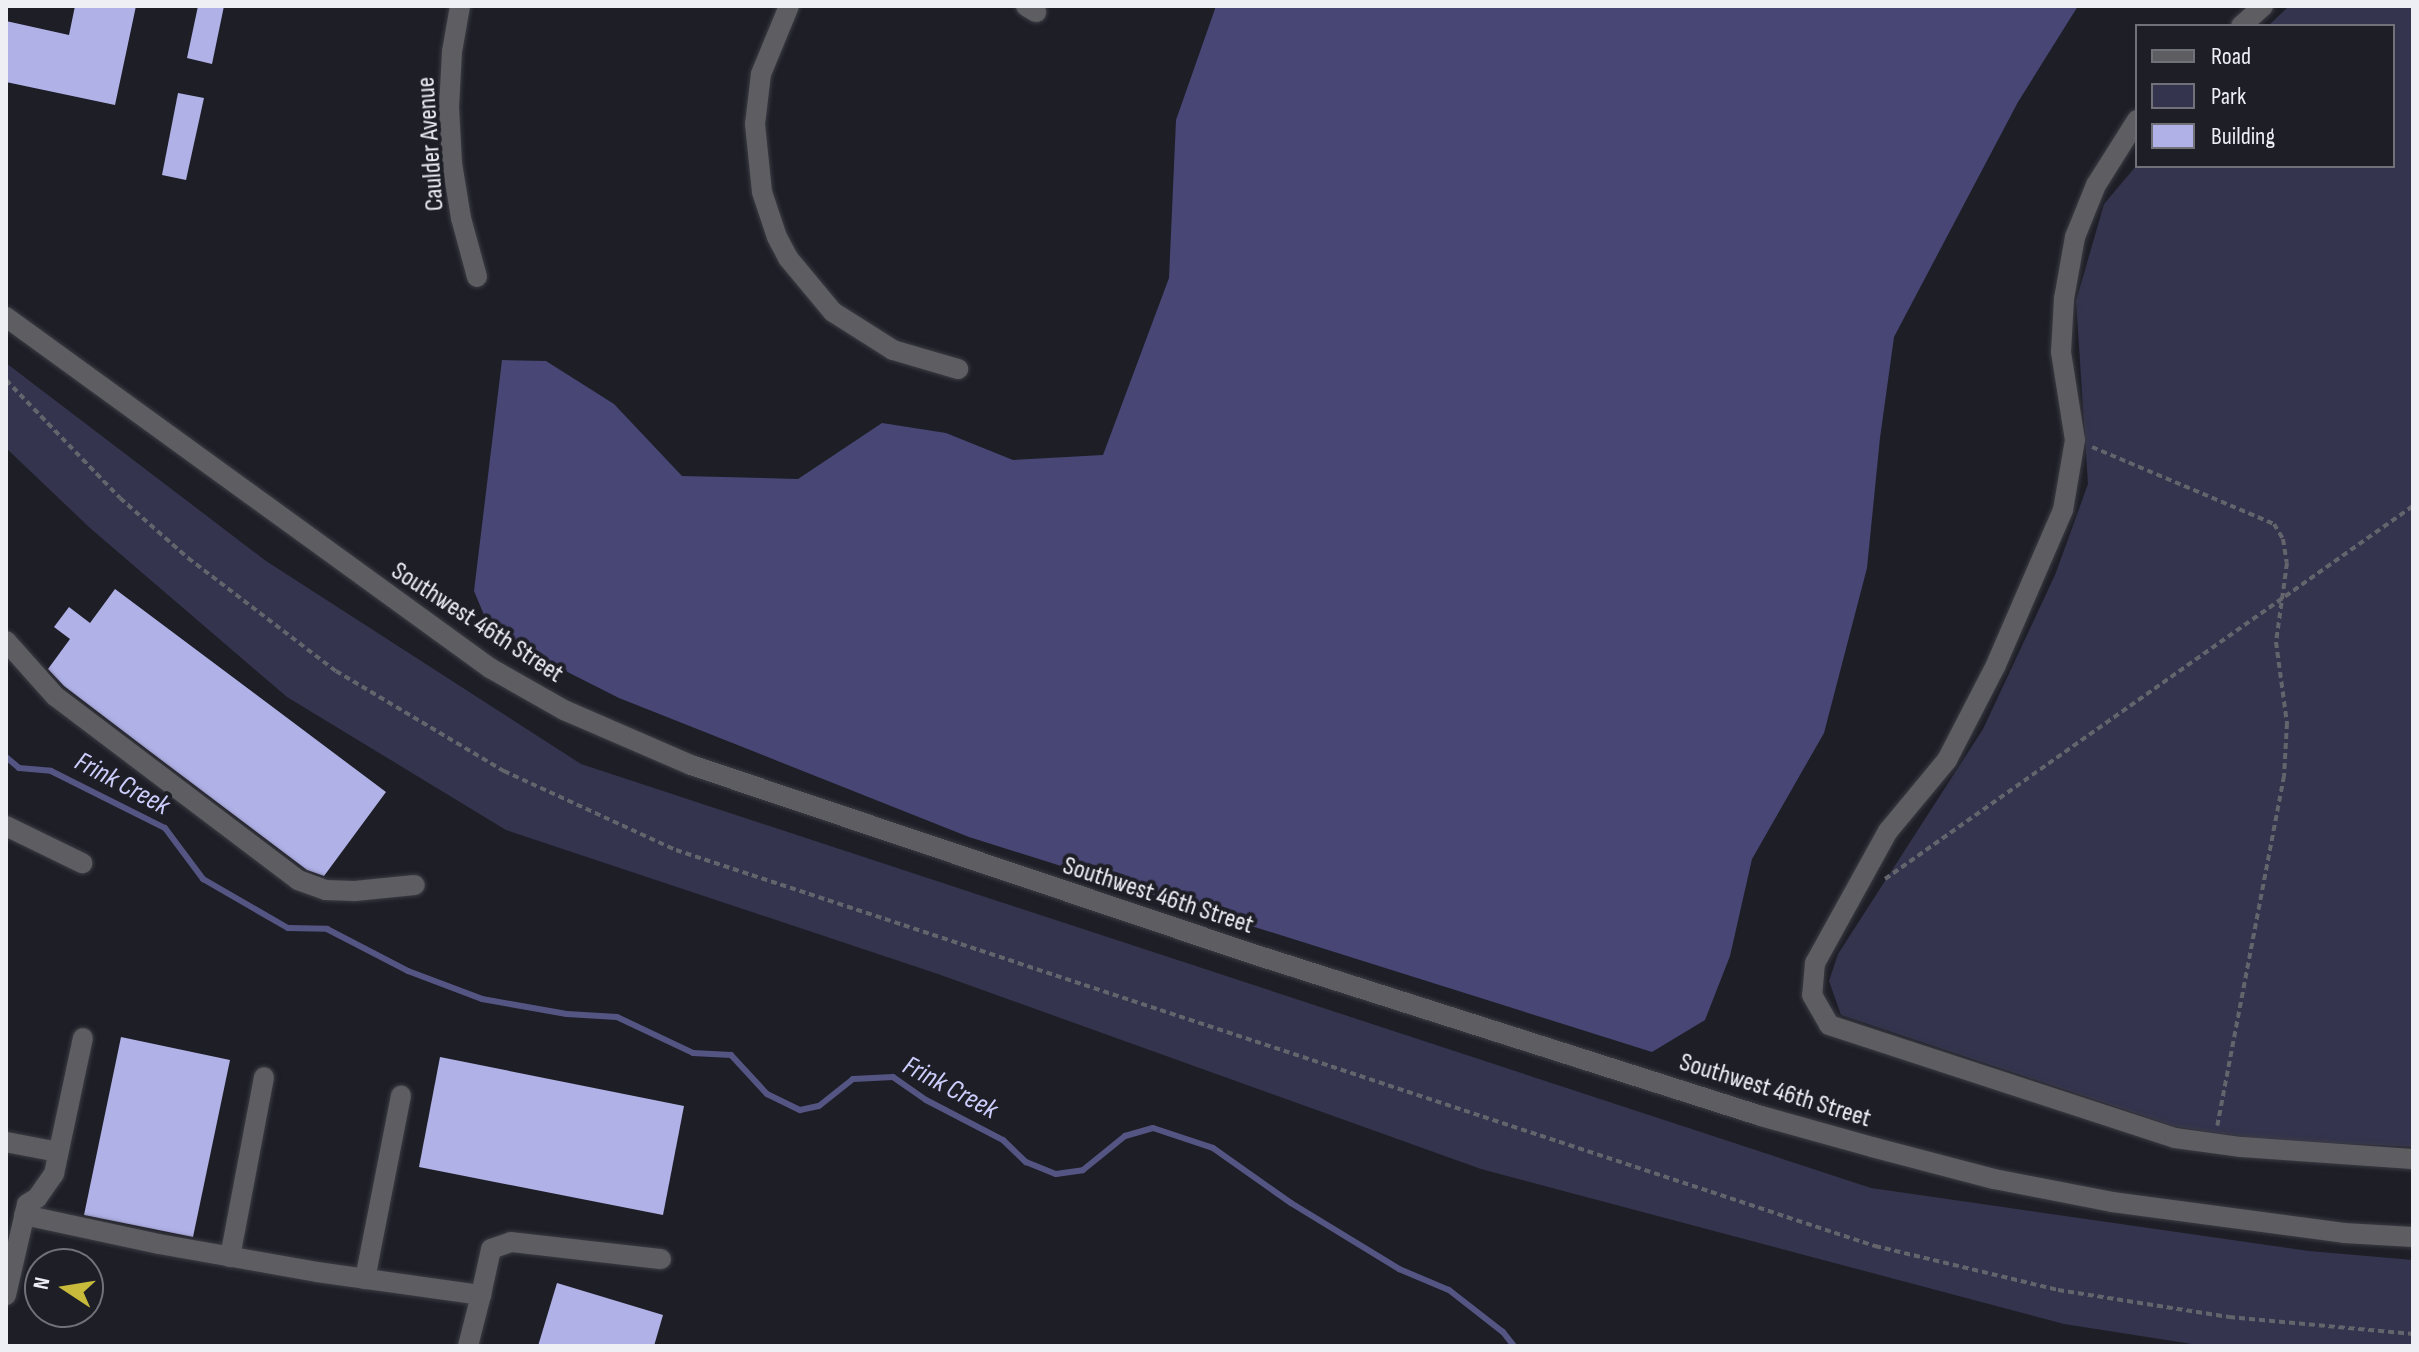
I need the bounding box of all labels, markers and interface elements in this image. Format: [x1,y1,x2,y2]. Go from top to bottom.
legend [2135,24,2395,168]
text: Road [2211,42,2251,71]
street label: Caulder Avenue [411,76,451,212]
text: Park [2211,82,2246,111]
text: Building [2211,122,2275,151]
street label: Southwest 46th Street [385,556,569,690]
water label: Frink Creek [69,745,175,823]
street label: Southwest 46th Street [1059,850,1257,942]
street label: Southwest 46th Street [1676,1047,1874,1135]
water label: Frink Creek [897,1049,1003,1127]
north arrow [24,1248,104,1328]
text: N [28,1275,56,1292]

